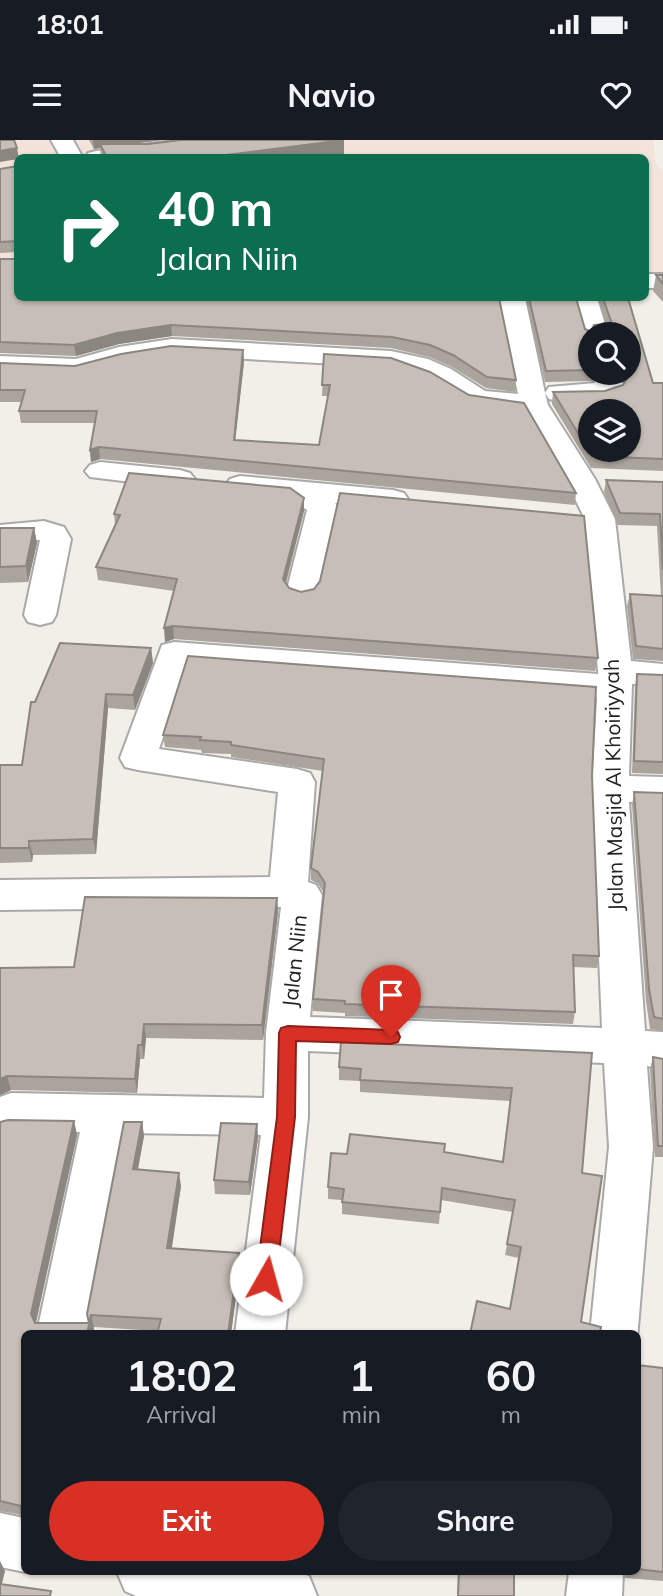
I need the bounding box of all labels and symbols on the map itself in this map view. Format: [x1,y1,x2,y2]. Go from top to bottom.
street label: Jalan Masjid Al Khoiriyyah [598,659,628,911]
street label: Jalan Niin [276,913,312,1008]
pin [361,965,421,1037]
position arrow [229,1242,303,1316]

